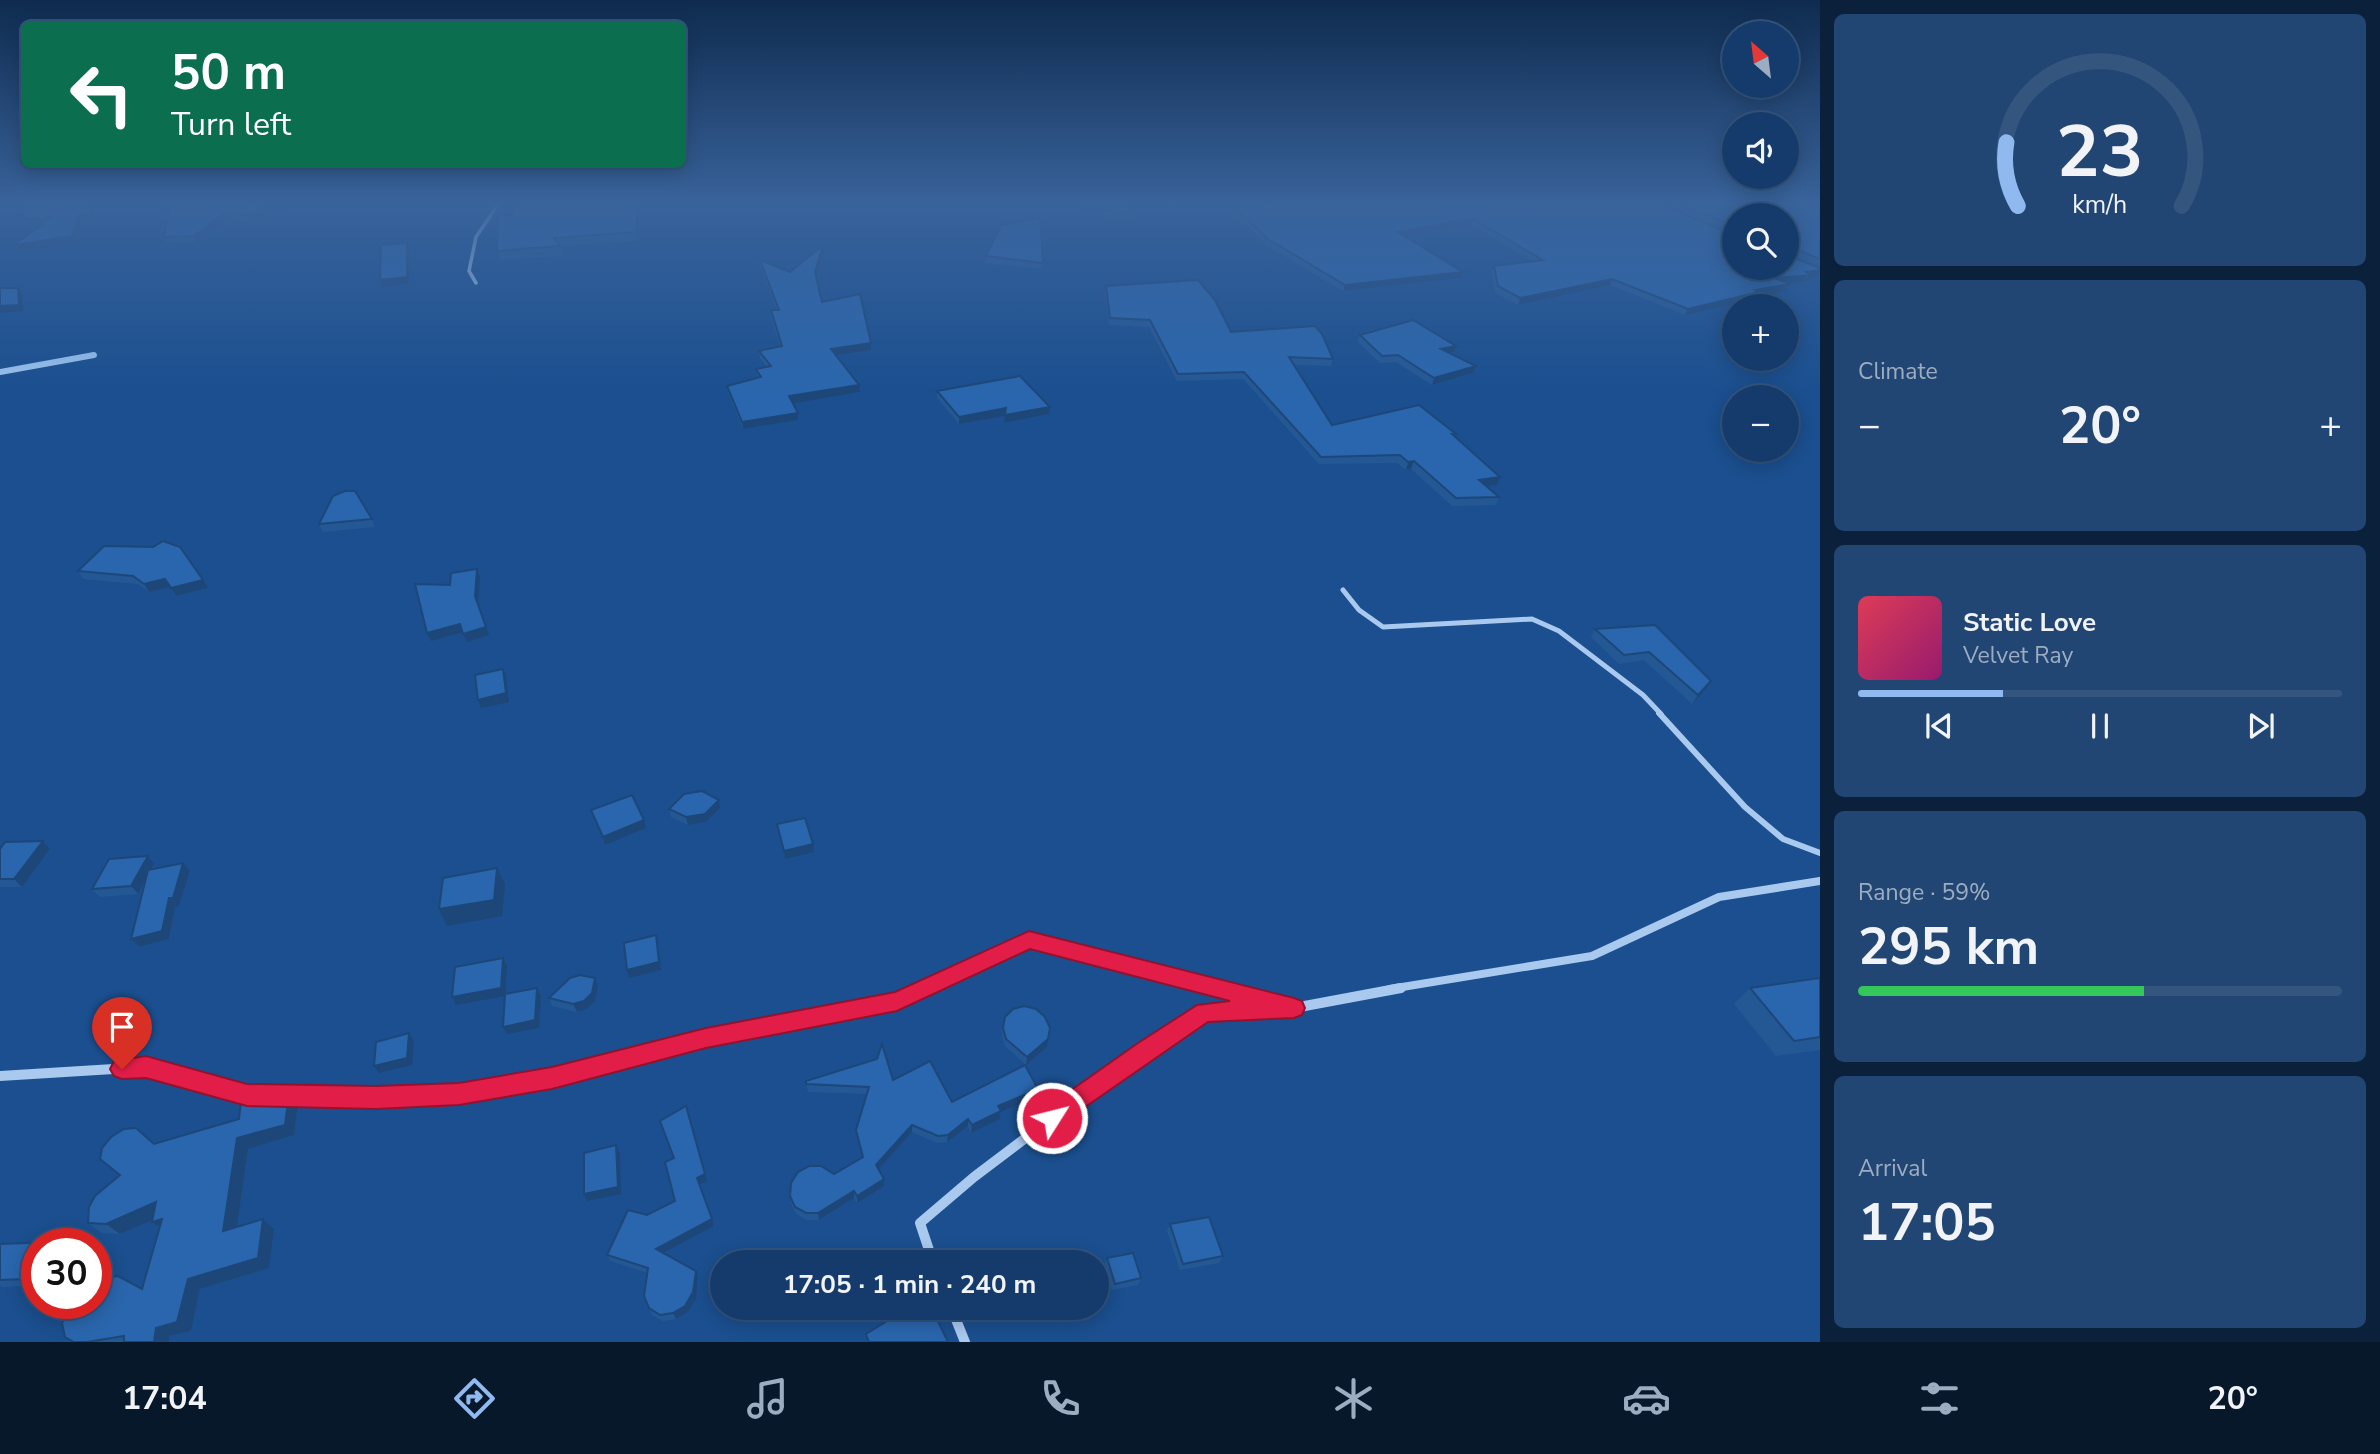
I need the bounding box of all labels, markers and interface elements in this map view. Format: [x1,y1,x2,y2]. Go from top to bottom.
north arrow [1722,21,1799,98]
map controls [1722,21,1799,462]
text: 50 m [171,39,286,106]
icon: left [56,49,147,140]
text: 23 [2056,102,2144,202]
text: Turn left [171,103,291,146]
button: sound [1722,112,1799,189]
text: km/h [2072,188,2128,222]
button: search [1722,203,1799,280]
button: + [1722,294,1799,371]
text: Climate [1858,356,1938,387]
button: − [1722,385,1799,462]
text: 20° [2059,390,2141,461]
text: − [1858,400,1881,451]
text: + [2319,400,2342,451]
text: Static Love [1963,605,2096,640]
text: Velvet Ray [1963,640,2073,671]
icon: previous [1920,707,1958,745]
icon: pause [2081,707,2119,745]
icon: next [2242,707,2280,745]
text: Range · 59% [1858,877,1990,908]
text: 295 km [1858,911,2039,982]
pin [92,997,152,1069]
icon: arrive [103,1008,141,1046]
position arrow [1015,1081,1089,1155]
text: Arrival [1858,1153,1927,1184]
text: 17:05 [1858,1187,1996,1258]
speed limit sign: 30 [21,1228,112,1319]
text: 17:05 · 1 min · 240 m [783,1267,1036,1302]
icon: directions [450,1374,499,1423]
icon: music [743,1374,792,1423]
icon: phone [1036,1374,1085,1423]
icon: climate [1329,1374,1378,1423]
icon: car [1622,1374,1671,1423]
icon: filters [1915,1374,1964,1423]
text: 17:04 [122,1377,207,1420]
text: 20° [2207,1377,2258,1420]

